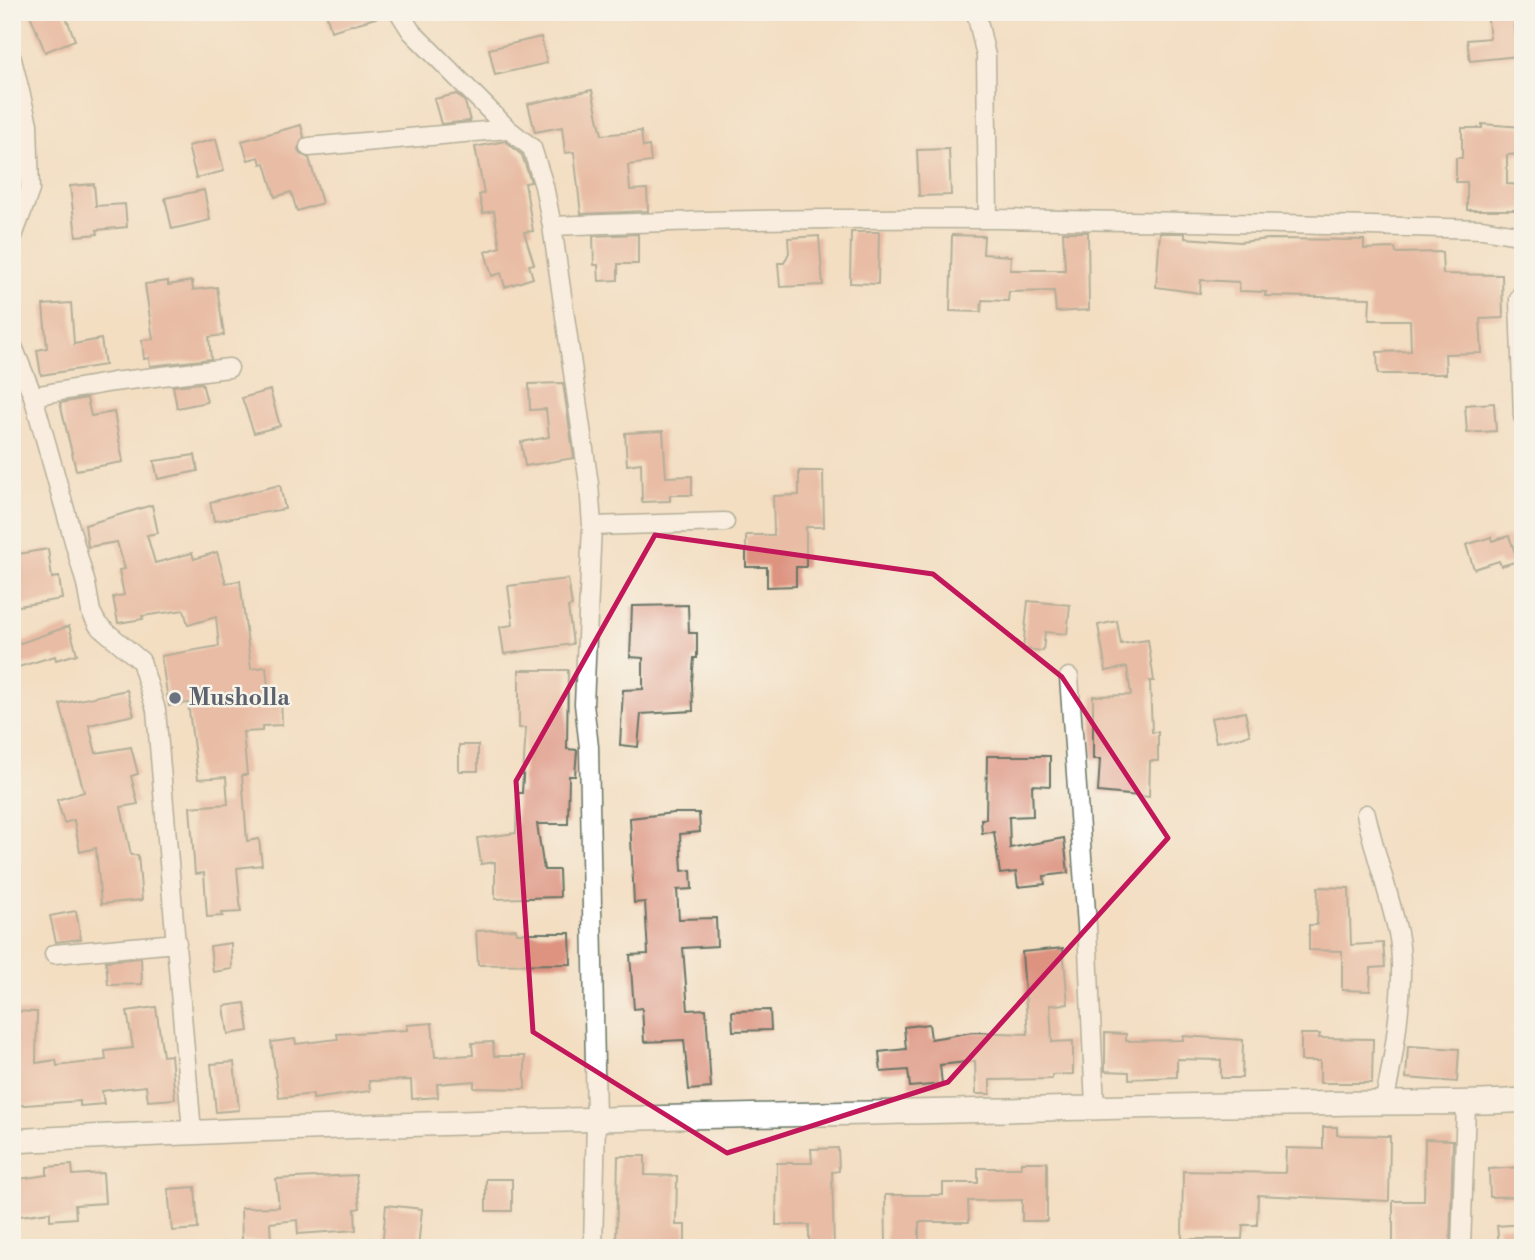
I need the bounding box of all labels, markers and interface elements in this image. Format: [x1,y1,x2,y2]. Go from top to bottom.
place label: Musholla [189,684,290,712]
marker: Musholla [167,690,183,706]

